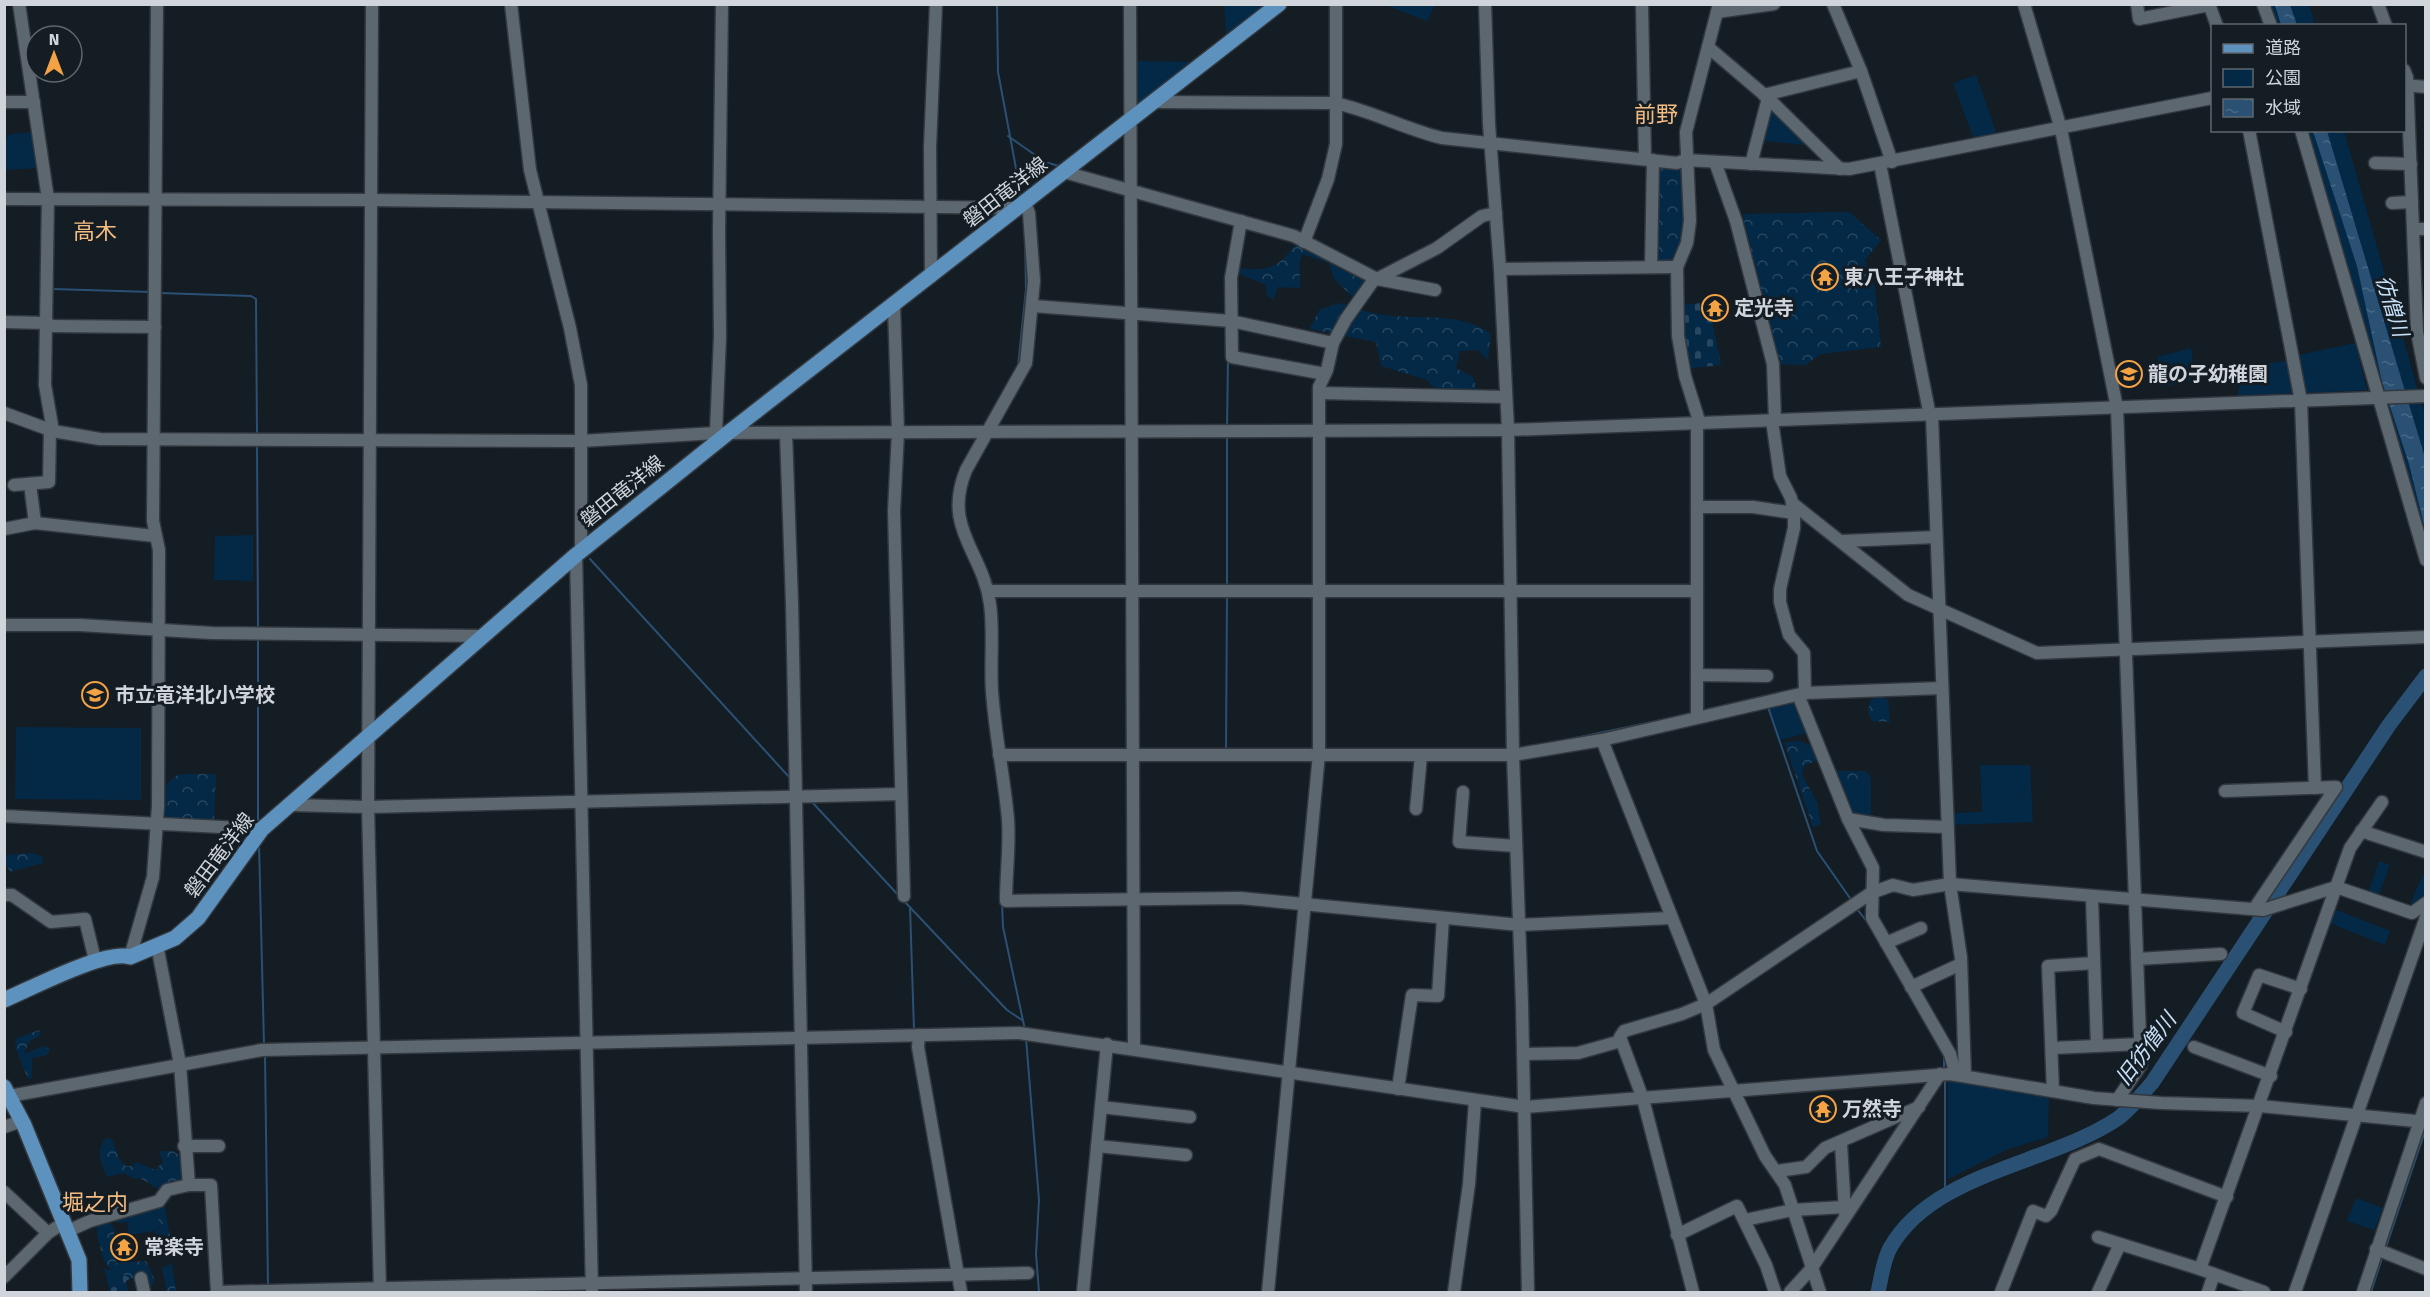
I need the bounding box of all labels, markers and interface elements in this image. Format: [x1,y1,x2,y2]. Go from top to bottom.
north arrow [24,24,84,84]
legend [2211,24,2406,132]
text: N [49,30,59,49]
text: 道路 [2265,37,2301,59]
text: 公園 [2265,67,2301,89]
text: 水域 [2265,97,2301,119]
district label: 前野 [1634,101,1678,128]
street label: 磐田竜洋線 [958,152,1052,232]
district label: 高木 [73,218,117,245]
temple icon: 東八王子神社 [1810,262,1840,292]
place label: 東八王子神社 [1844,265,1964,289]
water label: 彷僧川 [2370,272,2414,342]
temple icon: 定光寺 [1700,293,1730,323]
place label: 定光寺 [1734,296,1794,320]
school or university icon: 龍の子幼稚園 [2114,359,2144,389]
place label: 龍の子幼稚園 [2148,362,2268,386]
street label: 磐田竜洋線 [576,450,668,532]
school or university icon: 市立竜洋北小学校 [80,680,110,710]
place label: 市立竜洋北小学校 [115,683,275,707]
street label: 磐田竜洋線 [179,808,259,902]
water label: 旧彷僧川 [2110,1006,2183,1090]
temple icon: 万然寺 [1808,1094,1838,1124]
place label: 万然寺 [1842,1097,1902,1121]
district label: 堀之内 [62,1189,128,1216]
temple icon: 常楽寺 [109,1232,139,1262]
place label: 常楽寺 [144,1235,204,1259]

